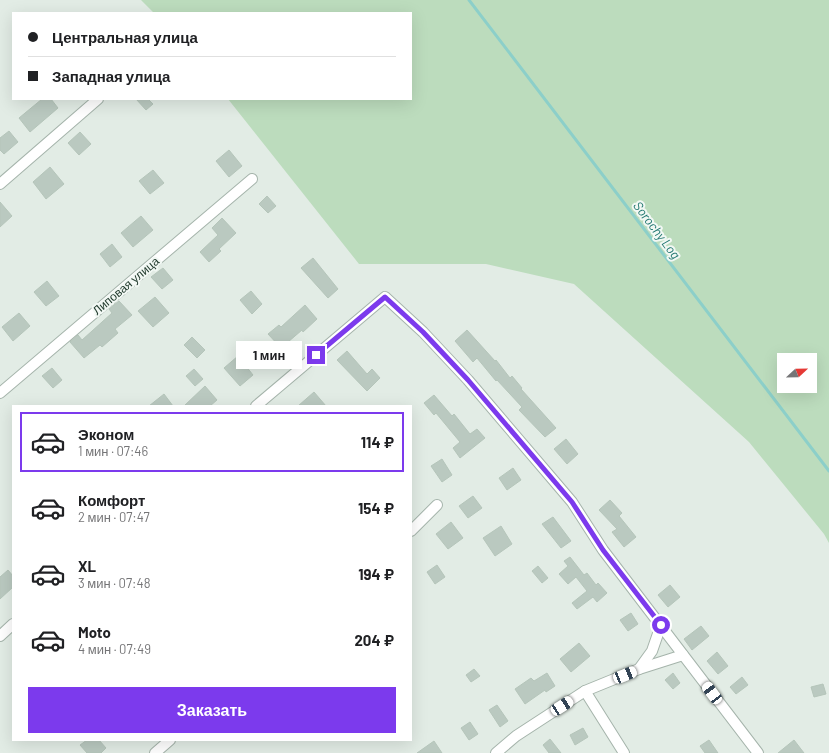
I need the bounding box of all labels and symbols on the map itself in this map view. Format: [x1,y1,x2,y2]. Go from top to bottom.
water label: Sorochy Log [630,198,684,262]
street label: Липовая улица [89,253,162,318]
callout: 1 мин [236,341,302,369]
route end [307,346,325,364]
north arrow [777,353,817,393]
route start [652,616,670,634]
car [612,665,638,685]
car [700,680,724,706]
car [549,694,575,718]

